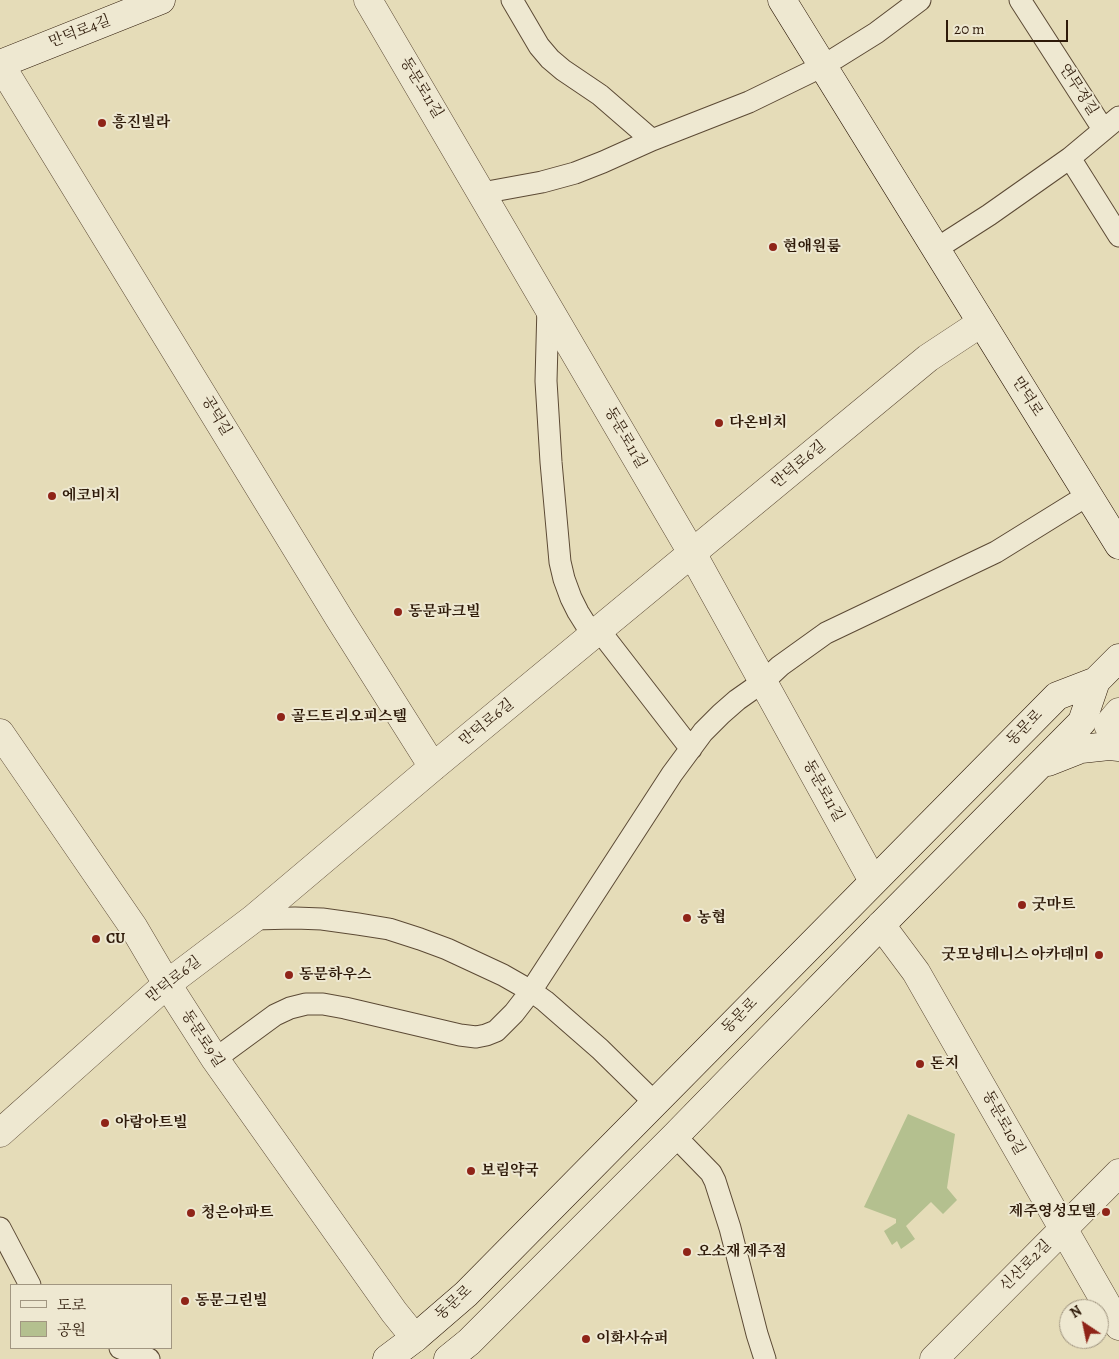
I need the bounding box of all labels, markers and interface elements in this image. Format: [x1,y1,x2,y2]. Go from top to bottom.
scale bar [949,10,1072,42]
street label: 만덕로4길 [47,12,113,52]
text: 20 m [954,19,985,39]
street label: 동문로11길 [396,54,446,122]
street label: 연무정길 [1055,61,1101,119]
place label: 흥진빌라 [112,114,170,132]
marker: 흥진빌라 [96,117,108,129]
place label: 현애원룸 [783,238,841,256]
marker: 현애원룸 [767,241,779,253]
street label: 만덕로 [1008,374,1046,420]
street label: 공덕길 [197,393,235,439]
street label: 동문로11길 [600,404,650,472]
place label: 다온비치 [729,414,787,432]
marker: 다온비치 [713,417,725,429]
street label: 만덕로6길 [768,437,830,493]
place label: 에코비치 [62,487,120,505]
marker: 에코비치 [46,490,58,502]
place label: 동문파크빌 [408,603,480,621]
marker: 동문파크빌 [392,606,404,618]
street label: 만덕로6길 [456,696,518,750]
street label: 동문로 [1003,706,1047,750]
place label: 골드트리오피스텔 [291,708,407,726]
marker: 골드트리오피스텔 [275,711,287,723]
street label: 동문로11길 [799,757,847,825]
place label: 굿마트 [1032,896,1075,914]
marker: 굿마트 [1016,899,1028,911]
place label: 농협 [697,909,726,927]
marker: 농협 [681,912,693,924]
place label: CU [106,930,125,948]
marker: CU [90,933,102,945]
place label: 굿모닝테니스 아카데미 [941,946,1089,964]
marker: 굿모닝테니스 아카데미 [1093,949,1105,961]
street label: 만덕로6길 [143,953,205,1007]
place label: 동문하우스 [299,966,371,984]
marker: 동문하우스 [283,969,295,981]
street label: 동문로 [718,994,762,1038]
street label: 동문로9길 [177,1007,227,1071]
place label: 돈지 [930,1055,959,1073]
marker: 돈지 [914,1058,926,1070]
street label: 동문로10길 [978,1088,1028,1158]
place label: 아람아트빌 [115,1114,187,1132]
marker: 아람아트빌 [99,1117,111,1129]
place label: 보림약국 [481,1162,539,1180]
marker: 보림약국 [465,1165,477,1177]
place label: 제주영성모텔 [1009,1203,1096,1221]
place label: 청은아파트 [201,1204,273,1222]
marker: 제주영성모텔 [1100,1206,1112,1218]
marker: 청은아파트 [185,1207,197,1219]
street label: 신산로2길 [997,1237,1055,1295]
place label: 오소재 제주점 [697,1243,787,1261]
marker: 오소재 제주점 [681,1246,693,1258]
street label: 동문로 [432,1282,476,1324]
legend [10,1284,172,1349]
place label: 동문그린빌 [195,1292,267,1310]
text: 도로 [57,1295,86,1315]
marker: 동문그린빌 [179,1295,191,1307]
north arrow [1059,1299,1109,1349]
text: N [1066,1301,1085,1323]
text: 공원 [57,1320,86,1340]
place label: 이화사슈퍼 [596,1330,668,1348]
marker: 이화사슈퍼 [580,1333,592,1345]

